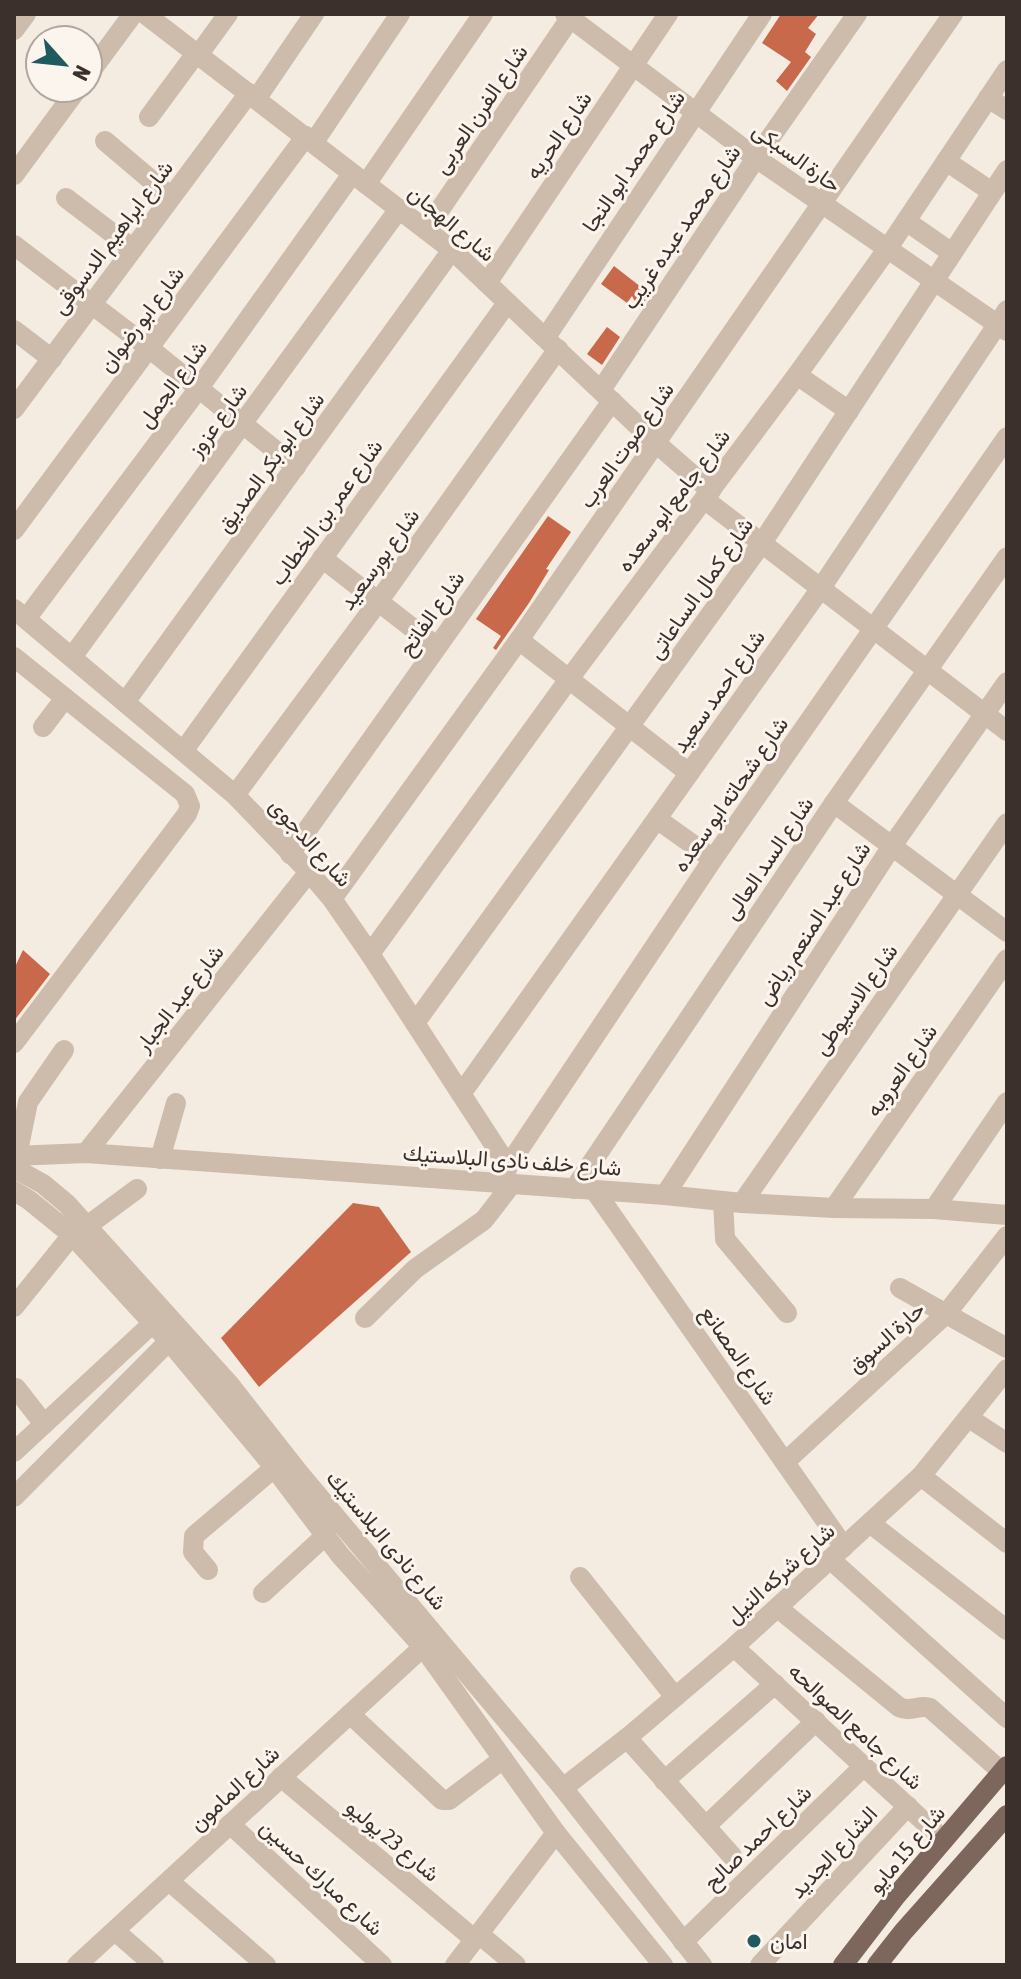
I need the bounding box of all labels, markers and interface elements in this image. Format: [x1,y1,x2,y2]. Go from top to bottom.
north arrow [24,24,104,104]
street label: شارع الفرن العربى [427,39,534,180]
text: N [67,61,96,85]
street label: شارع محمد ابو النجا [576,85,692,238]
street label: شارع الحريه [519,86,599,185]
street label: حارة السبكى [747,116,846,199]
street label: شارع محمد عبده غريب [616,140,747,315]
street label: شارع ابراهيم الدسوقى [46,155,180,320]
street label: شارع الهجان [402,179,501,268]
street label: شارع ابو رضوان [93,261,191,378]
street label: شارع الجمل [132,335,214,434]
street label: شارع صوت العرب [573,377,681,514]
street label: شارع عزوز [181,378,254,464]
street label: شارع ابو بكر الصديق [210,387,331,538]
street label: شارع جامع ابو سعده [611,423,737,578]
street label: شارع عمر بن الخطاب [264,434,389,591]
street label: شارع بورسعيد [334,503,426,616]
street label: شارع كمال الساعاتى [642,512,760,665]
street label: شارع الفاتح [392,566,471,661]
street label: شارع احمد سعيد [666,625,772,759]
street label: شارع شحاته ابو سعده [667,711,795,878]
street label: شارع الدجوى [263,792,358,893]
street label: شارع السد العالى [717,792,820,925]
street label: شارع عبد المنعم رياض [750,836,877,1011]
street label: شارع الاسيوطى [807,938,905,1061]
street label: شارع عبد الجبار [129,939,230,1059]
street label: شارع العروبه [860,1019,944,1122]
street label: شارع خلف نادى البلاستيك [402,1139,622,1183]
street label: حارة السوق [842,1296,931,1379]
street label: شارع المصانع [694,1300,783,1411]
street label: شارع نادى البلاستيك [320,1465,453,1616]
street label: شارع شركه النيل [720,1517,841,1630]
street label: شارع جامع الصوالحه [782,1657,928,1796]
street label: شارع المامون [184,1740,286,1838]
street label: شارع احمد صالح [698,1779,818,1896]
street label: شارع 23 يوليو [340,1793,445,1888]
street label: الشارع الجديد [784,1800,884,1905]
street label: شارع 15 مايو [862,1800,952,1899]
street label: شارع مبارك حسين [254,1813,389,1942]
place label: امان [770,1928,807,1954]
marker: امان [745,1932,763,1950]

